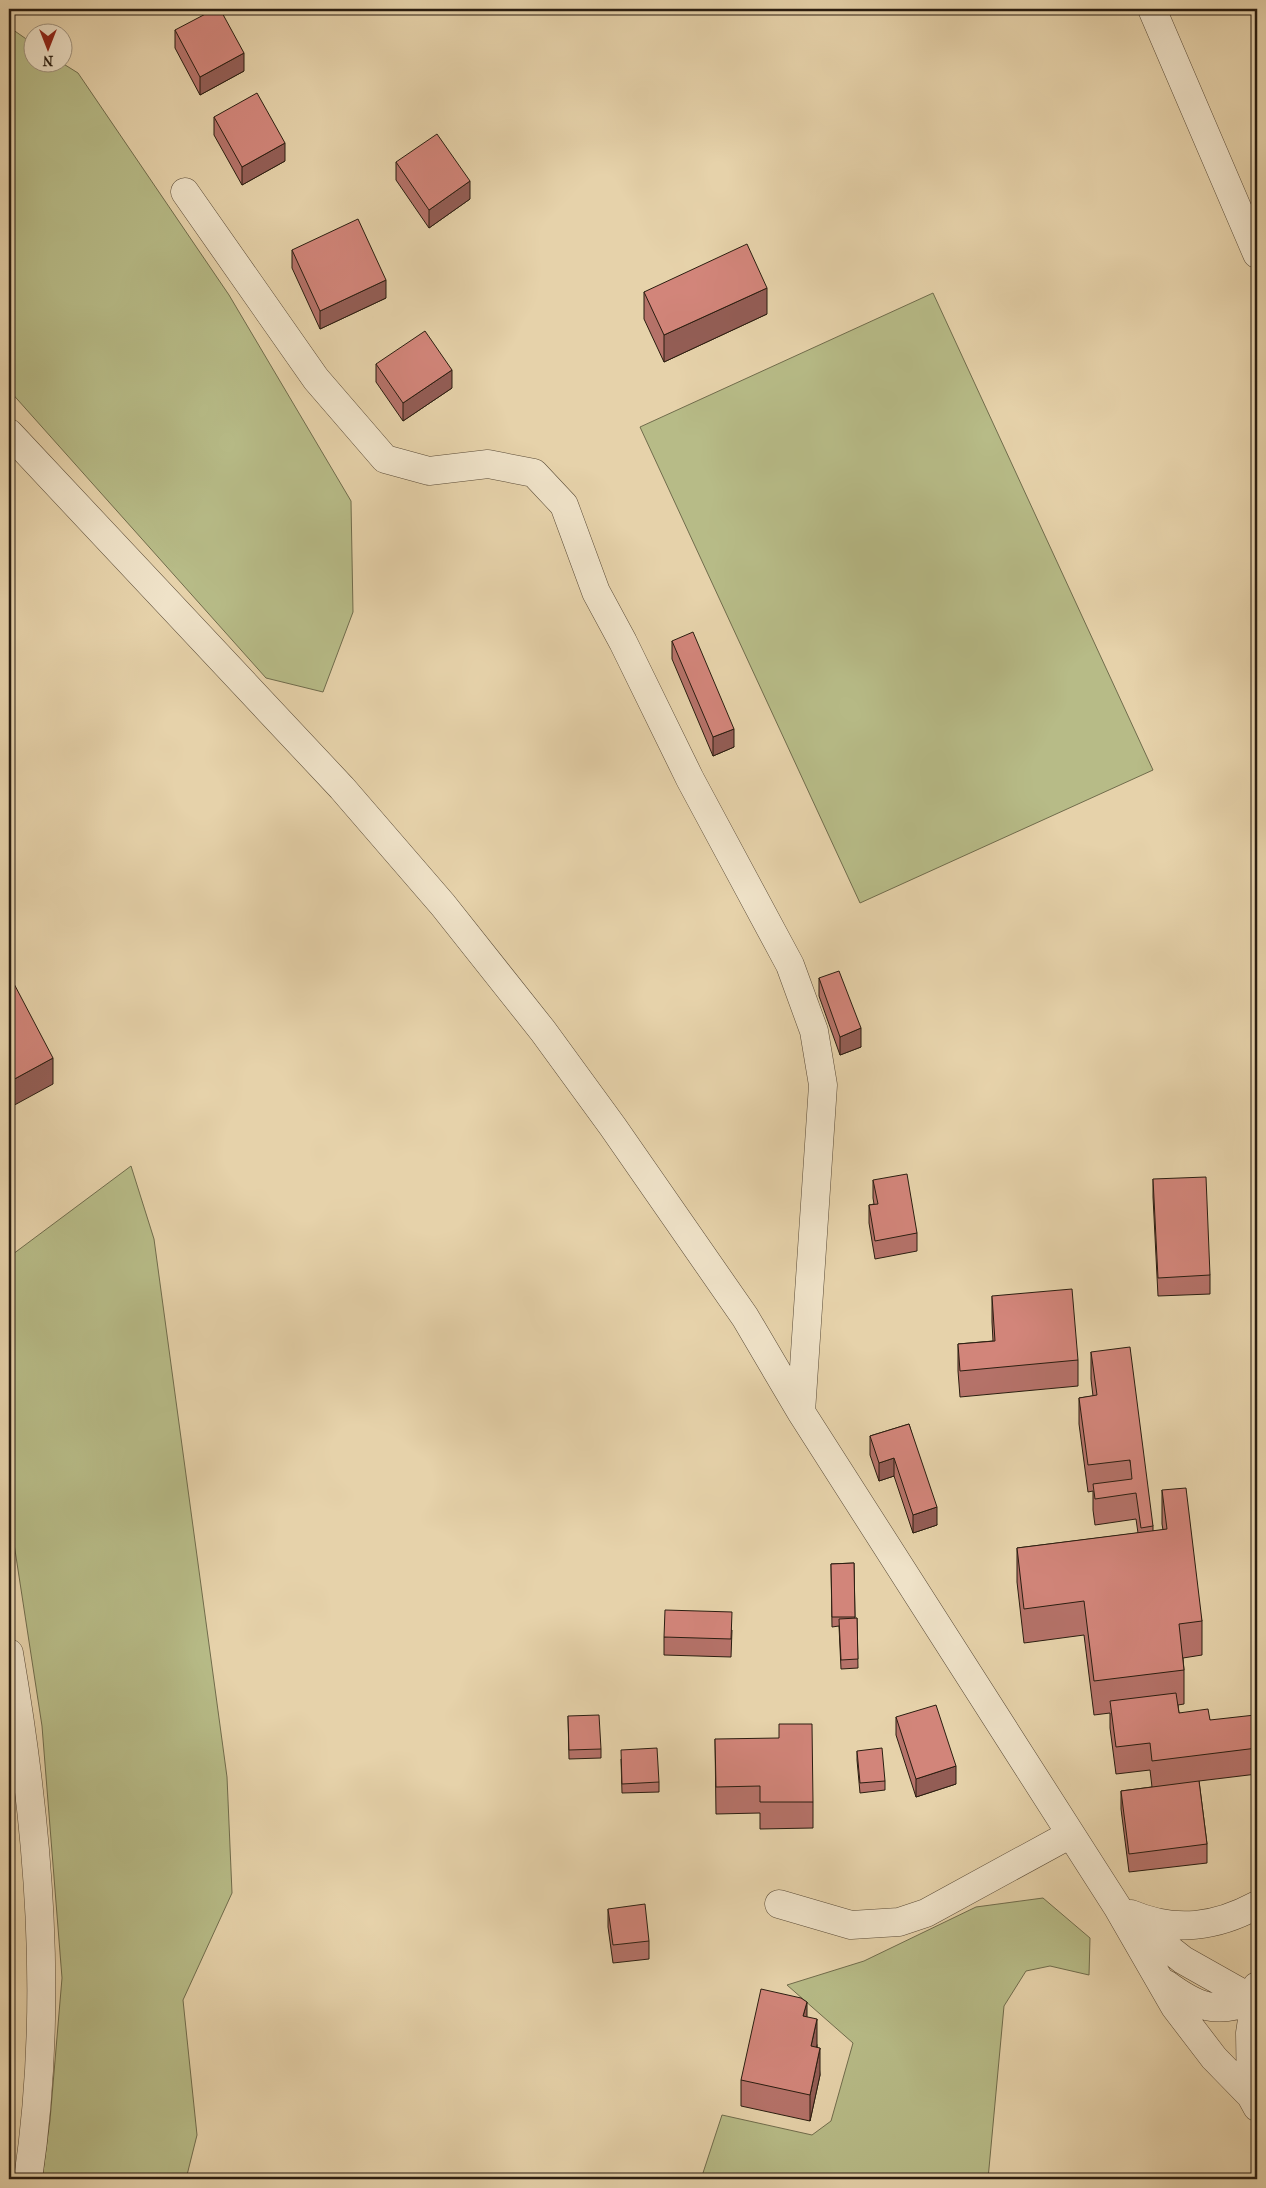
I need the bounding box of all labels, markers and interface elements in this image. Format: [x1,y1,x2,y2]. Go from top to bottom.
north arrow [22,22,72,72]
text: N [42,52,53,69]

